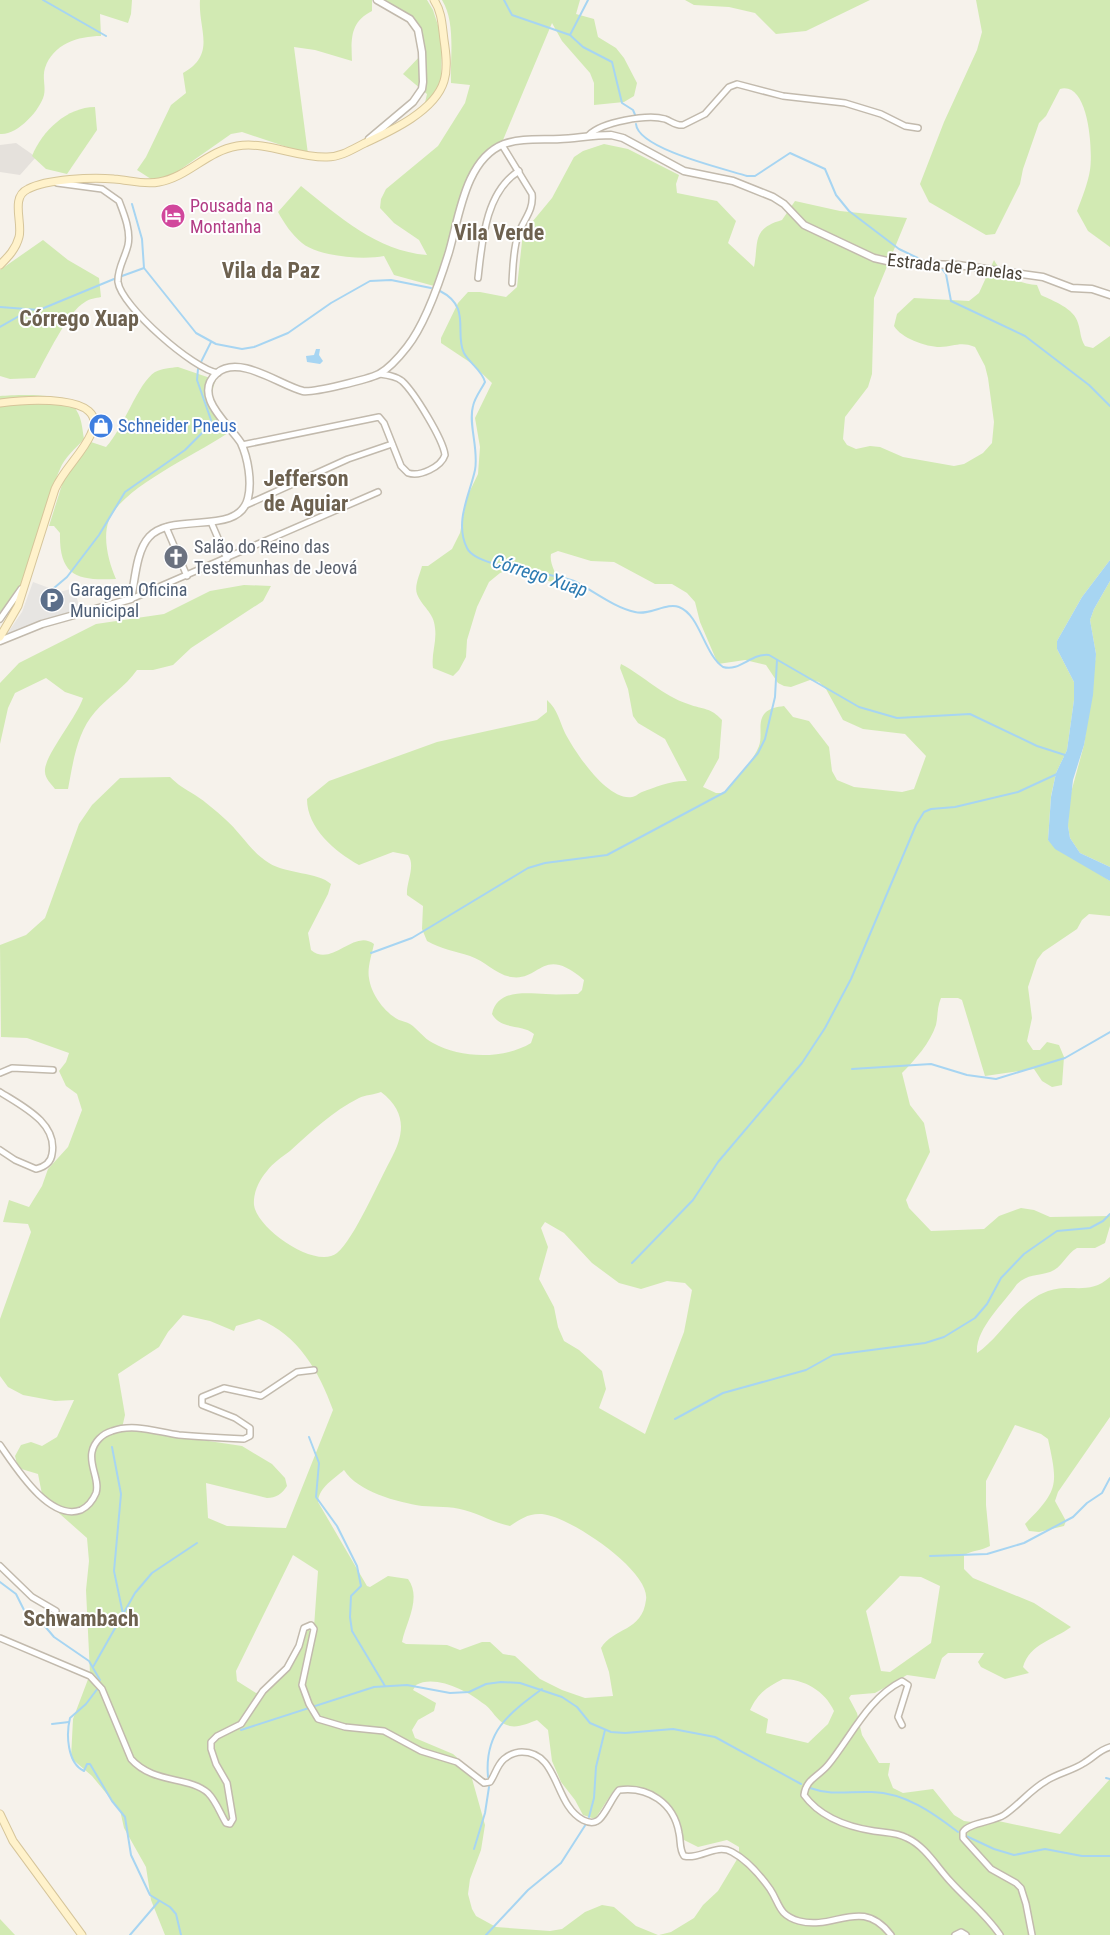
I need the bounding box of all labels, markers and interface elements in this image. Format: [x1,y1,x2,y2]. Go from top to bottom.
place label: Pousada na Montanha [190,195,273,237]
hotel icon: Pousada na Montanha [160,203,186,229]
district label: Vila Verde [454,220,544,245]
street label: Estrada de Panelas [886,249,1024,284]
district label: Vila da Paz [222,258,320,283]
district label: Córrego Xuap [19,306,139,331]
shop icon: Schneider Pneus [88,413,114,439]
place label: Schneider Pneus [118,415,237,436]
district label: Jefferson de Aguiar [263,466,349,516]
place label: Salão do Reino das Testemunhas de Jeová [194,536,357,578]
church icon: Salão do Reino das Testemunhas de Jeová [163,544,189,570]
water label: Córrego Xuap [489,549,590,602]
place label: Garagem Oficina Municipal [70,579,187,621]
parking icon: Garagem Oficina Municipal [39,587,65,613]
district label: Schwambach [23,1606,139,1631]

